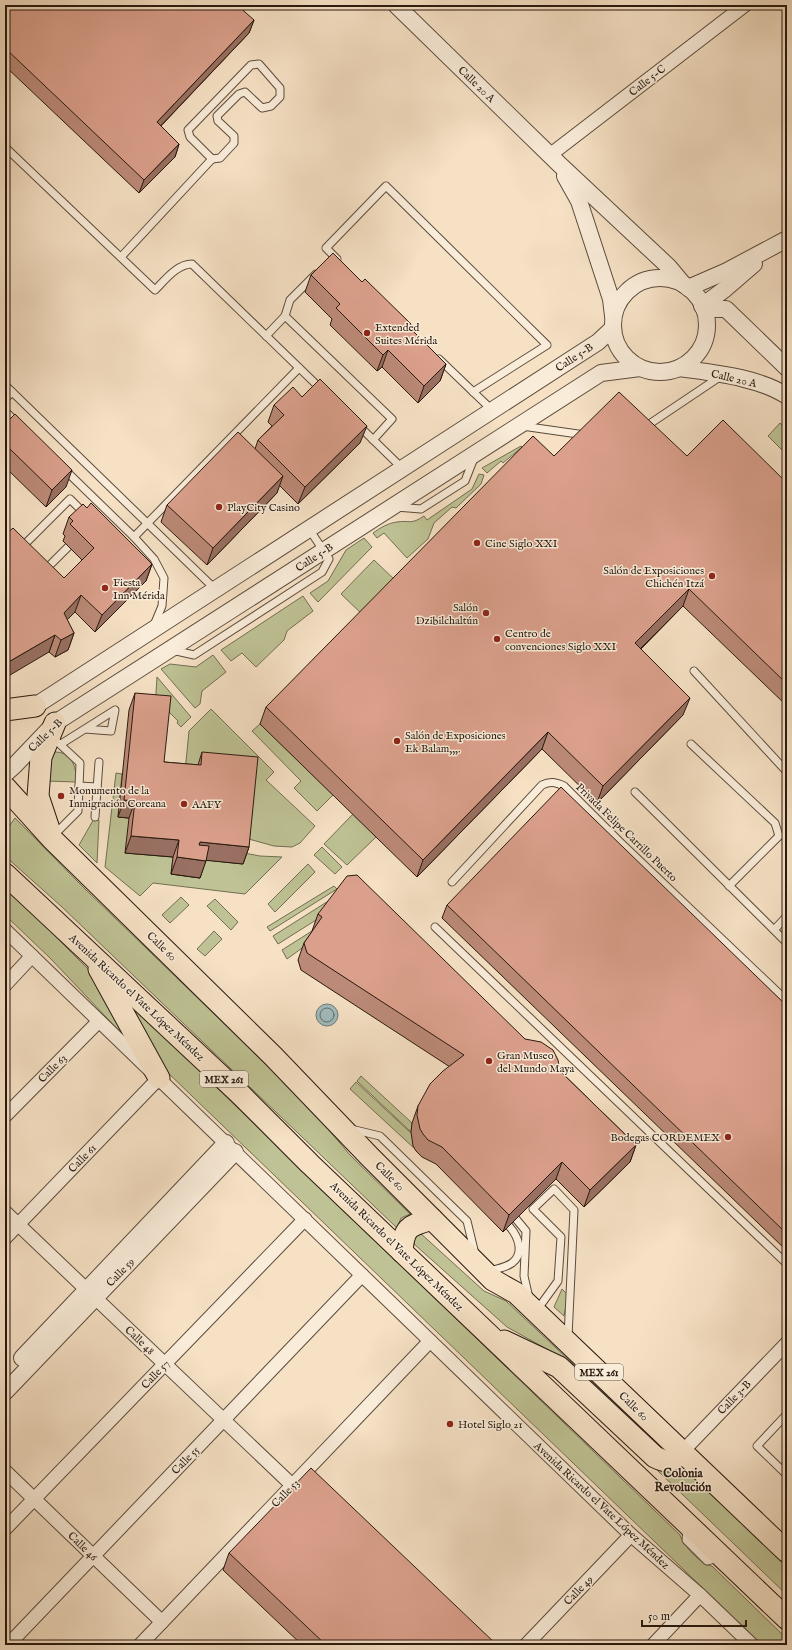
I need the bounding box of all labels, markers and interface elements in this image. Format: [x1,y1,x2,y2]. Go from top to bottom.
street label: Calle 5-C [626,62,669,100]
street label: Calle 20 A [455,64,498,106]
place label: Extended Suites Mérida [375,321,437,348]
marker: Extended Suites Mérida [362,328,372,338]
street label: Calle 5-B [553,340,596,375]
street label: Calle 20 A [710,367,759,391]
place label: PlayCity Casino [227,501,300,515]
marker: PlayCity Casino [214,502,224,512]
place label: Cine Siglo XXI [485,537,558,551]
marker: Cine Siglo XXI [472,538,482,548]
street label: Calle 5-B [293,540,336,575]
place label: Salón de Exposiciones Chichén Itzá [603,564,704,591]
marker: Salón de Exposiciones Chichén Itzá [707,571,717,581]
place label: Fiesta Inn Mérida [113,576,165,603]
marker: Fiesta Inn Mérida [100,583,110,593]
place label: Salón Dzibilchaltún [416,601,478,628]
marker: Salón Dzibilchaltún [481,608,491,618]
place label: Centro de convenciones Siglo XXI [505,627,616,654]
marker: Centro de convenciones Siglo XXI [492,634,502,644]
street label: Calle 5-B [26,716,66,755]
place label: Salón de Exposiciones Ek Balam,,,. [405,729,506,756]
marker: Salón de Exposiciones Ek Balam,,,. [392,736,402,746]
street label: Privada Felipe Carrillo Puerto [573,780,680,885]
place label: Monumento de la Inmigración Coreana [69,784,166,811]
marker: Monumento de la Inmigración Coreana [56,791,66,801]
place label: AAFY [191,798,222,812]
marker: AAFY [179,799,189,809]
street label: Calle 60 [143,929,179,964]
street label: Avenida Ricardo el Vate López Méndez [65,930,207,1064]
place label: Gran Museo del Mundo Maya [497,1049,575,1076]
street label: Calle 63 [35,1051,70,1086]
marker: Gran Museo del Mundo Maya [484,1056,494,1066]
road number: MEX 261 [200,1071,248,1087]
place label: Bodegas CORDEMEX [611,1131,720,1145]
marker: Bodegas CORDEMEX [723,1132,733,1142]
street label: Calle 61 [66,1141,100,1176]
street label: Calle 60 [372,1159,407,1194]
street label: Avenida Ricardo el Vate López Méndez [326,1178,466,1314]
street label: Calle 59 [104,1255,138,1290]
street label: Calle 48 [122,1323,157,1358]
street label: Calle 57 [138,1357,173,1392]
road number: MEX 261 [575,1364,623,1380]
street label: Calle 3-B [715,1378,755,1418]
street label: Calle 60 [615,1389,651,1424]
place label: Hotel Siglo 21 [458,1418,523,1432]
marker: Hotel Siglo 21 [445,1419,455,1429]
street label: Avenida Ricardo el Vate López Méndez [530,1438,672,1572]
street label: Calle 55 [169,1444,203,1478]
district label: Colonia Revolución [655,1466,712,1495]
street label: Calle 53 [269,1477,303,1511]
street label: Calle 46 [64,1529,100,1565]
street label: Calle 49 [561,1573,596,1609]
scale bar [642,1602,746,1628]
text: 50 m [648,1609,670,1624]

